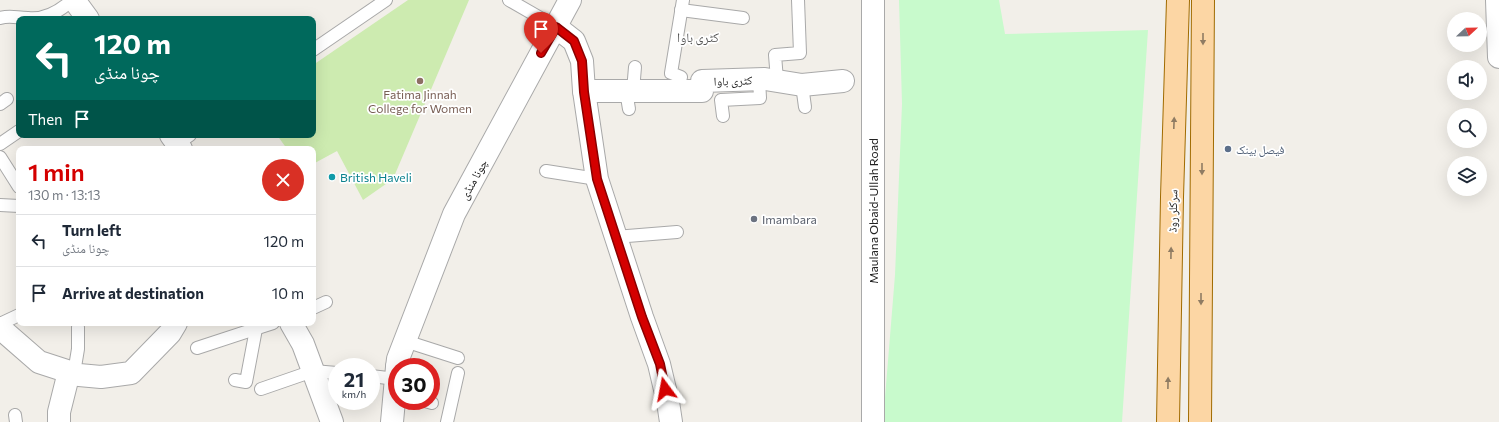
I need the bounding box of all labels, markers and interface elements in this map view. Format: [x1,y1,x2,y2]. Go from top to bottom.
pin [524,12,558,53]
north arrow [1447,12,1487,52]
map controls [1447,12,1487,196]
icon: arrive [530,18,552,40]
text: 120 m [94,26,171,60]
district label: کٹری باوا [677,29,720,46]
icon: left [28,32,80,84]
one-way arrow [1200,33,1206,46]
button: sound [1447,60,1487,100]
text: چونا منڈی [94,61,160,83]
street label: کٹری باوا [713,72,753,89]
marker: Fatima Jinnah College for Women [415,76,425,86]
place label: Fatima Jinnah College for Women [368,87,472,115]
icon: arrive [71,108,93,130]
button: search [1447,108,1487,148]
text: Then [28,110,63,128]
one-way arrow [1171,116,1177,129]
street label: Maulana Obaid-Ullah Road [866,138,880,284]
place label: فیصل بینک [1236,142,1285,157]
marker: فیصل بینک [1223,144,1233,154]
street label: چونا منڈی [456,156,491,202]
button: layers [1447,156,1487,196]
text: 1 min [28,157,85,186]
button: close [262,159,304,201]
one-way arrow [1199,163,1205,176]
place label: British Haveli [340,170,412,184]
marker: British Haveli [327,172,337,182]
text: 130 m · 13:13 [28,187,100,203]
street label: سرکلر روڈ [1165,189,1179,233]
place label: Imambara [762,212,817,226]
marker: Imambara [749,214,759,224]
text: Turn left [62,221,121,239]
icon: left [28,230,50,252]
text: 120 m [264,232,304,250]
text: چونا منڈی [62,240,110,256]
one-way arrow [1168,246,1174,259]
icon: arrive [28,282,50,304]
text: Arrive at destination [62,284,204,302]
text: 10 m [272,284,304,302]
one-way arrow [1198,293,1204,306]
speed limit sign: 30 [388,358,440,410]
text: 21 [344,367,364,391]
position arrow [644,368,686,410]
one-way arrow [1165,376,1171,389]
text: km/h [342,388,366,400]

